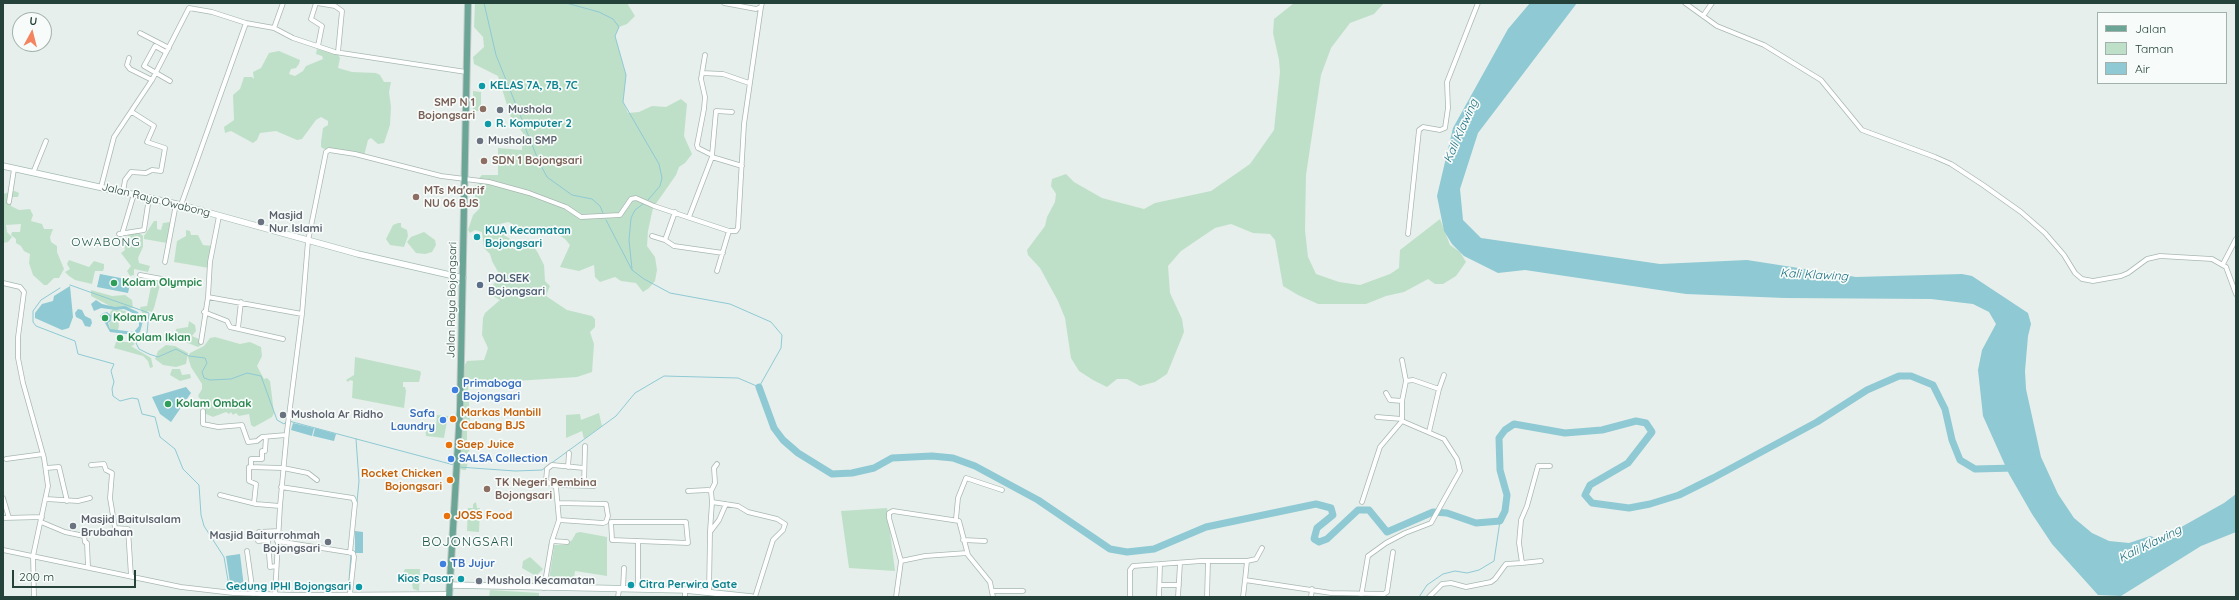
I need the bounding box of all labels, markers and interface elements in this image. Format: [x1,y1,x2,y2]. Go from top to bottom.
north arrow [12,12,52,52]
legend [2097,12,2227,84]
text: U [29,14,38,29]
text: Jalan [2135,21,2166,36]
text: Taman [2135,41,2173,56]
text: Air [2135,61,2150,76]
place label: KELAS 7A, 7B, 7C [490,79,578,93]
marker: KELAS 7A, 7B, 7C [477,81,487,91]
place label: SMP N 1 Bojongsari [418,96,475,122]
water label: Kali Klawing [1441,97,1481,165]
place label: Mushola [508,103,552,117]
marker: SMP N 1 Bojongsari [478,104,488,114]
marker: Mushola [495,105,505,115]
place label: R. Komputer 2 [496,117,572,131]
marker: R. Komputer 2 [483,119,493,129]
place label: Mushola SMP [488,134,557,148]
marker: Mushola SMP [475,136,485,146]
place label: SDN 1 Bojongsari [492,154,582,168]
marker: SDN 1 Bojongsari [479,156,489,166]
street label: Jalan Raya Owabong [100,180,212,220]
place label: MTs Ma'arif NU 06 BJS [424,184,485,210]
marker: MTs Ma'arif NU 06 BJS [411,192,421,202]
place label: Masjid Nur Islami [269,209,322,235]
marker: Masjid Nur Islami [256,217,266,227]
place label: KUA Kecamatan Bojongsari [485,224,571,250]
marker: KUA Kecamatan Bojongsari [472,232,482,242]
district label: OWABONG [71,235,141,249]
street label: Jalan Raya Bojongsari [444,242,460,358]
water label: Kali Klawing [1780,266,1848,284]
place label: POLSEK Bojongsari [488,272,545,298]
place label: Kolam Olympic [122,276,202,290]
marker: Kolam Olympic [109,278,119,288]
marker: POLSEK Bojongsari [475,280,485,290]
place label: Kolam Arus [113,311,173,325]
marker: Kolam Arus [100,313,110,323]
place label: Kolam Iklan [128,331,191,345]
marker: Kolam Iklan [115,333,125,343]
place label: Primaboga Bojongsari [463,377,522,403]
marker: Primaboga Bojongsari [450,385,460,395]
place label: Kolam Ombak [176,397,252,411]
marker: Kolam Ombak [163,399,173,409]
place label: Markas Manbill Cabang BJS [461,406,541,432]
place label: Safa Laundry [391,407,435,433]
place label: Mushola Ar Ridho [291,408,383,422]
marker: Mushola Ar Ridho [278,410,288,420]
marker: Markas Manbill Cabang BJS [448,414,458,424]
marker: Safa Laundry [438,415,448,425]
place label: Saep Juice [457,438,514,452]
marker: Saep Juice [444,440,454,450]
place label: SALSA Collection [459,452,548,466]
marker: SALSA Collection [446,454,456,464]
place label: Rocket Chicken Bojongsari [361,467,442,493]
marker: Rocket Chicken Bojongsari [445,475,455,485]
place label: TK Negeri Pembina Bojongsari [495,476,597,502]
marker: TK Negeri Pembina Bojongsari [482,484,492,494]
place label: JOSS Food [455,509,512,523]
marker: JOSS Food [442,511,452,521]
place label: Masjid Baitulsalam Brubahan [81,513,181,539]
marker: Masjid Baitulsalam Brubahan [68,521,78,531]
water label: Kali Klawing [2116,523,2184,565]
place label: Masjid Baiturrohmah Bojongsari [209,529,320,555]
district label: BOJONGSARI [422,534,514,550]
marker: Masjid Baiturrohmah Bojongsari [323,537,333,547]
place label: TB Jujur [451,557,495,571]
marker: TB Jujur [438,559,448,569]
scale bar [14,562,138,588]
text: 200 m [19,569,54,584]
place label: Kios Pasar [397,572,453,586]
marker: Kios Pasar [456,574,466,584]
place label: Mushola Kecamatan [487,574,595,588]
marker: Mushola Kecamatan [474,576,484,586]
place label: Citra Perwira Gate [639,578,737,592]
place label: Gedung IPHI Bojongsari [226,580,351,594]
marker: Citra Perwira Gate [626,580,636,590]
marker: Gedung IPHI Bojongsari [354,582,364,592]

